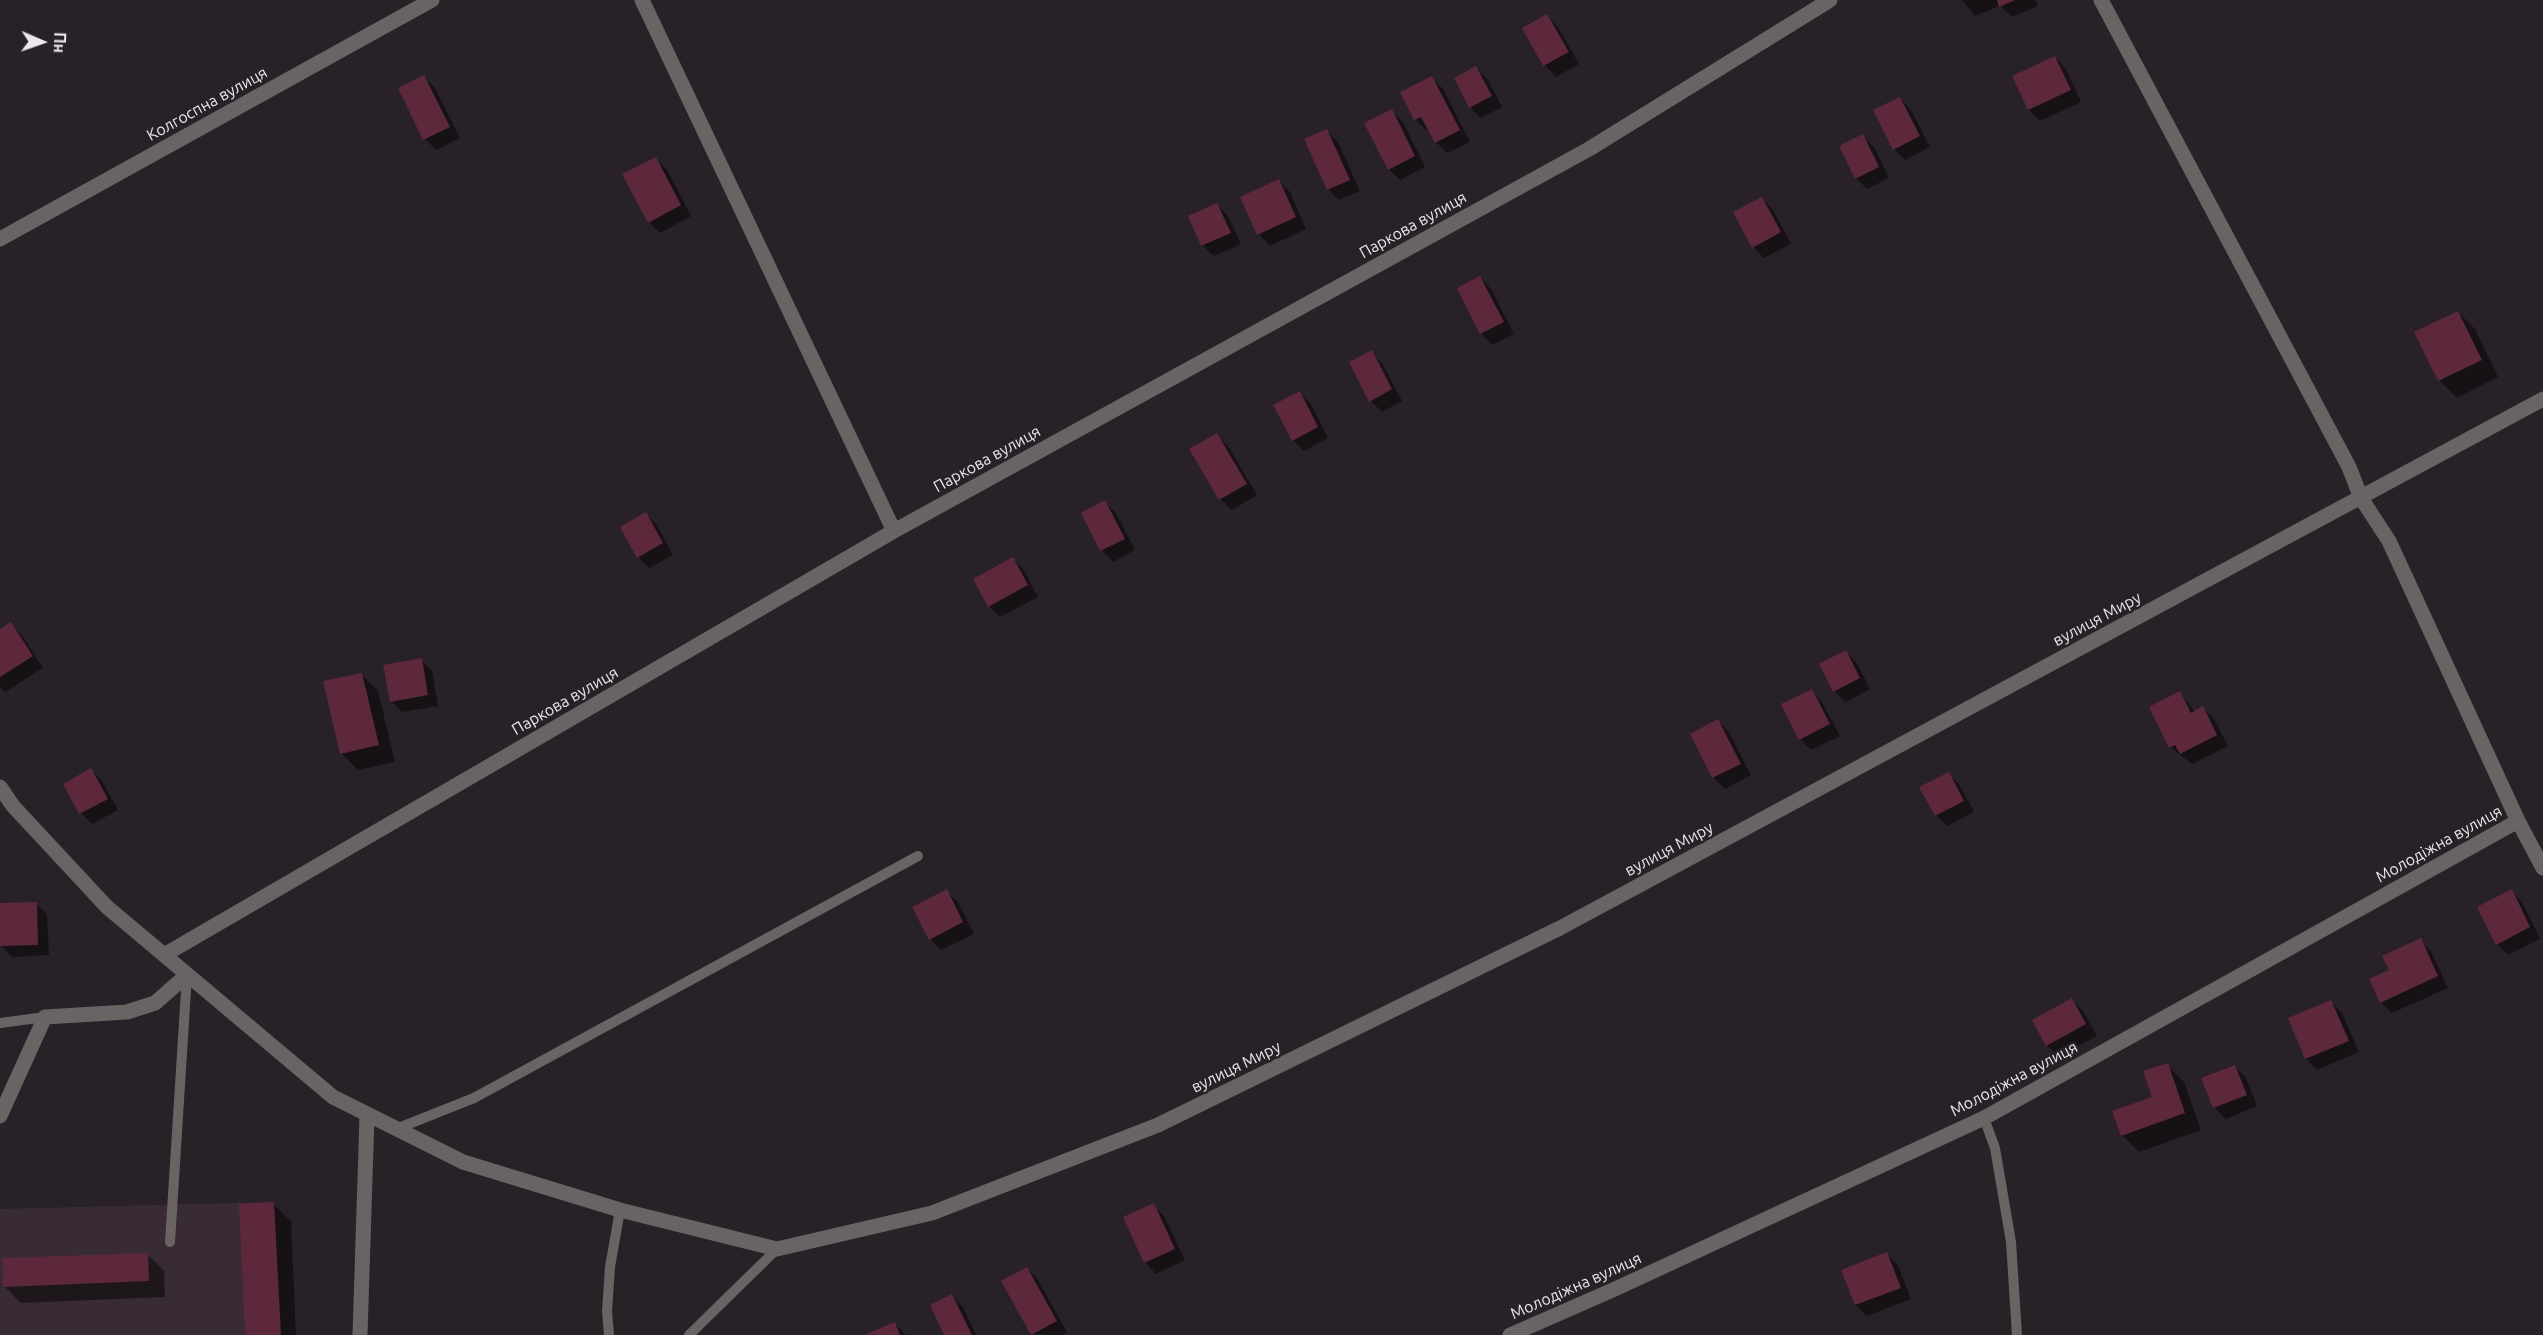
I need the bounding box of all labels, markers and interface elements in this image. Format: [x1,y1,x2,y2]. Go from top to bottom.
north arrow [12,12,72,72]
text: Пн [51,32,69,53]
street label: Колгоспна вулиця [143,63,271,145]
street label: Паркова вулиця [1356,188,1470,262]
street label: Паркова вулиця [930,422,1044,496]
street label: вулиця Миру [2050,588,2144,650]
street label: Паркова вулиця [508,663,622,739]
street label: Молодіжна вулиця [2373,801,2505,887]
street label: вулиця Миру [1622,818,1716,880]
street label: вулиця Миру [1188,1037,1284,1097]
street label: Молодіжна вулиця [1947,1037,2081,1121]
street label: Молодіжна вулиця [1508,1248,1644,1324]

